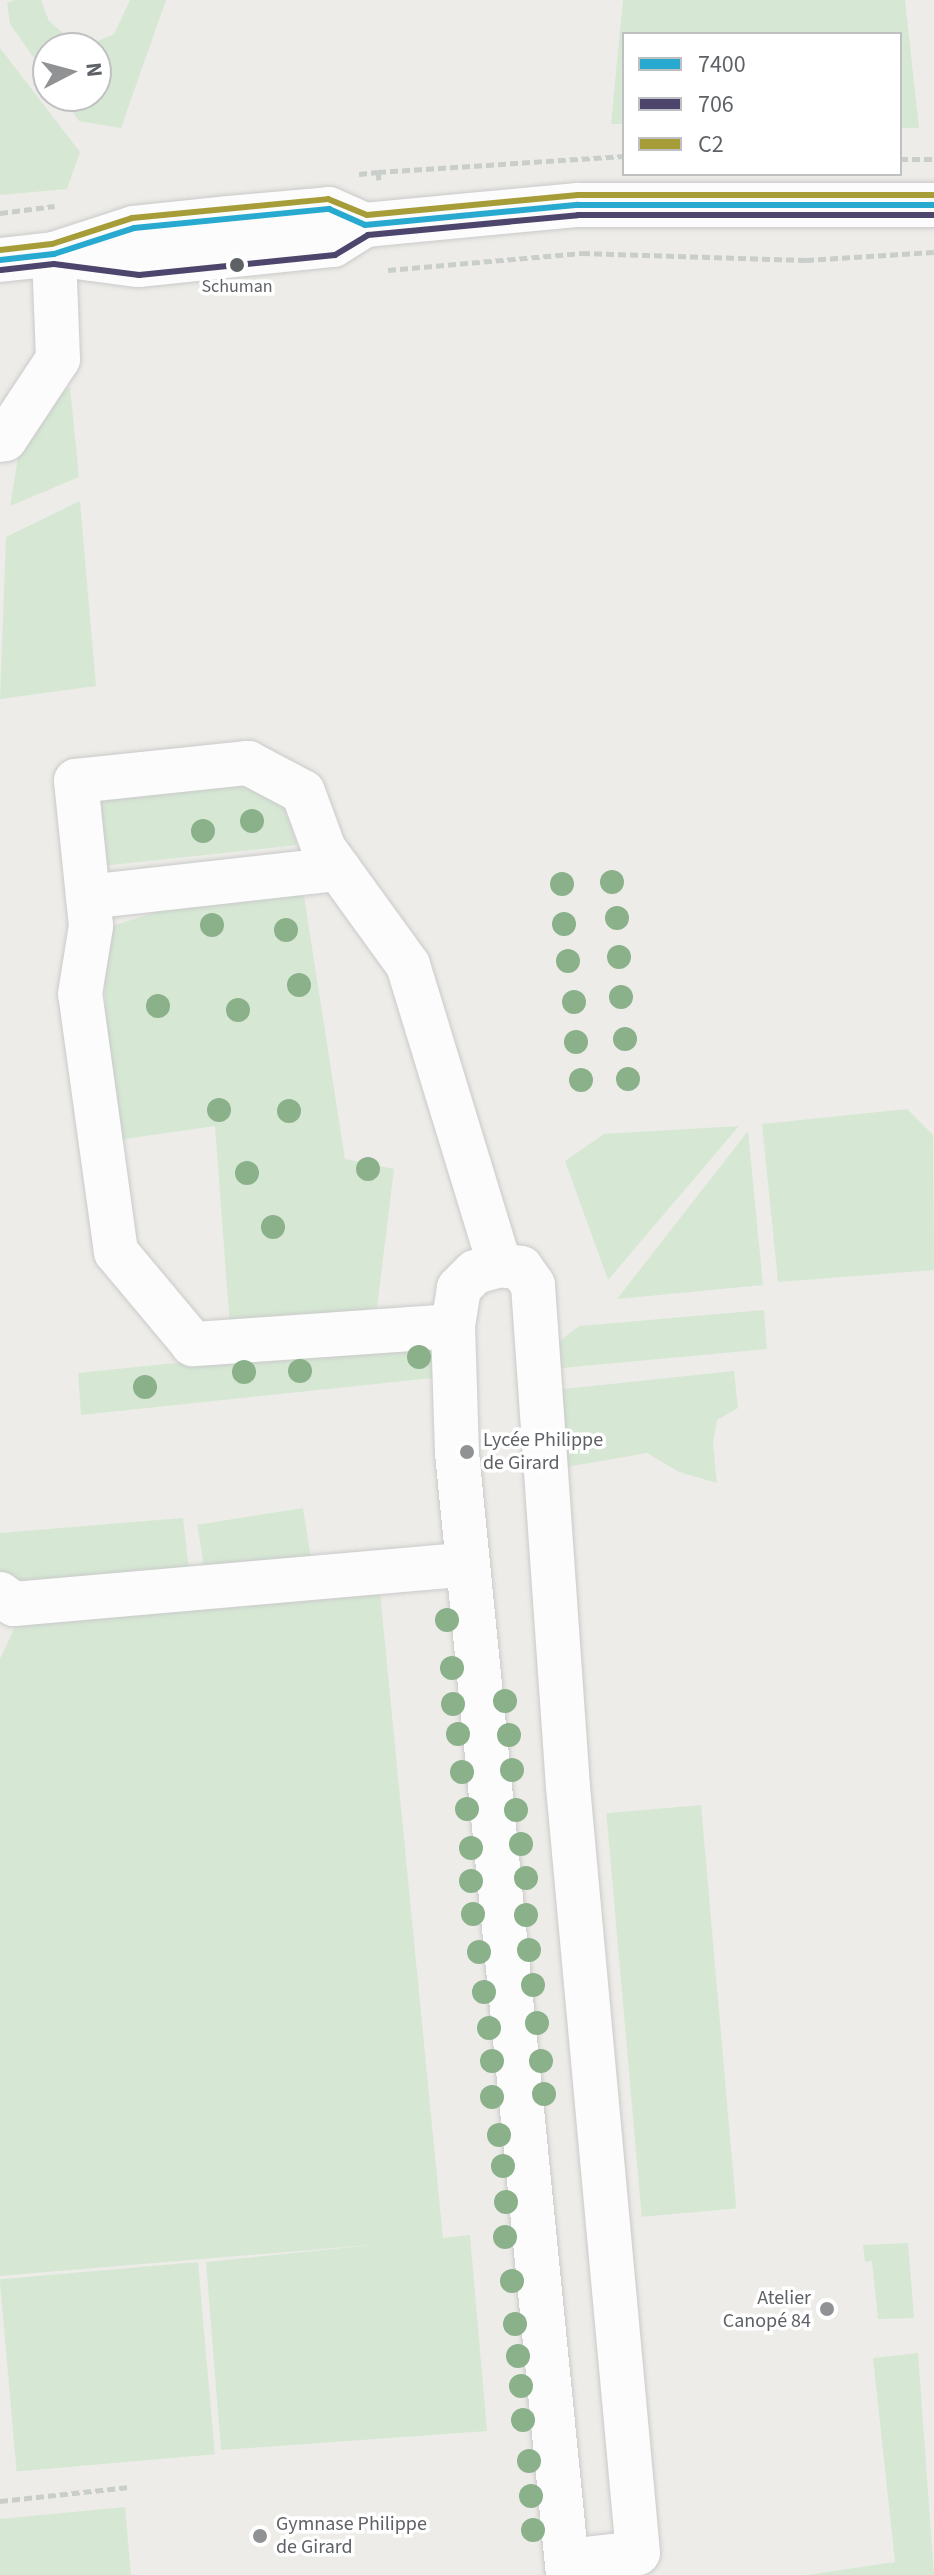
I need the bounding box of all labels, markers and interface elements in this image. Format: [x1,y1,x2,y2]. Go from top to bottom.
north arrow [32,32,112,112]
legend [622,32,902,176]
text: 7400 [698,47,746,82]
text: N [77,61,111,79]
text: 706 [698,87,734,122]
text: C2 [698,127,724,162]
marker: Schuman [229,257,245,273]
place label: Schuman [201,276,273,298]
place label: Lycée Philippe de Girard [483,1428,603,1475]
marker: Lycée Philippe de Girard [458,1443,476,1461]
place label: Atelier Canopé 84 [723,2286,811,2333]
marker: Atelier Canopé 84 [818,2300,836,2318]
place label: Gymnase Philippe de Girard [276,2512,427,2559]
marker: Gymnase Philippe de Girard [251,2527,269,2545]

